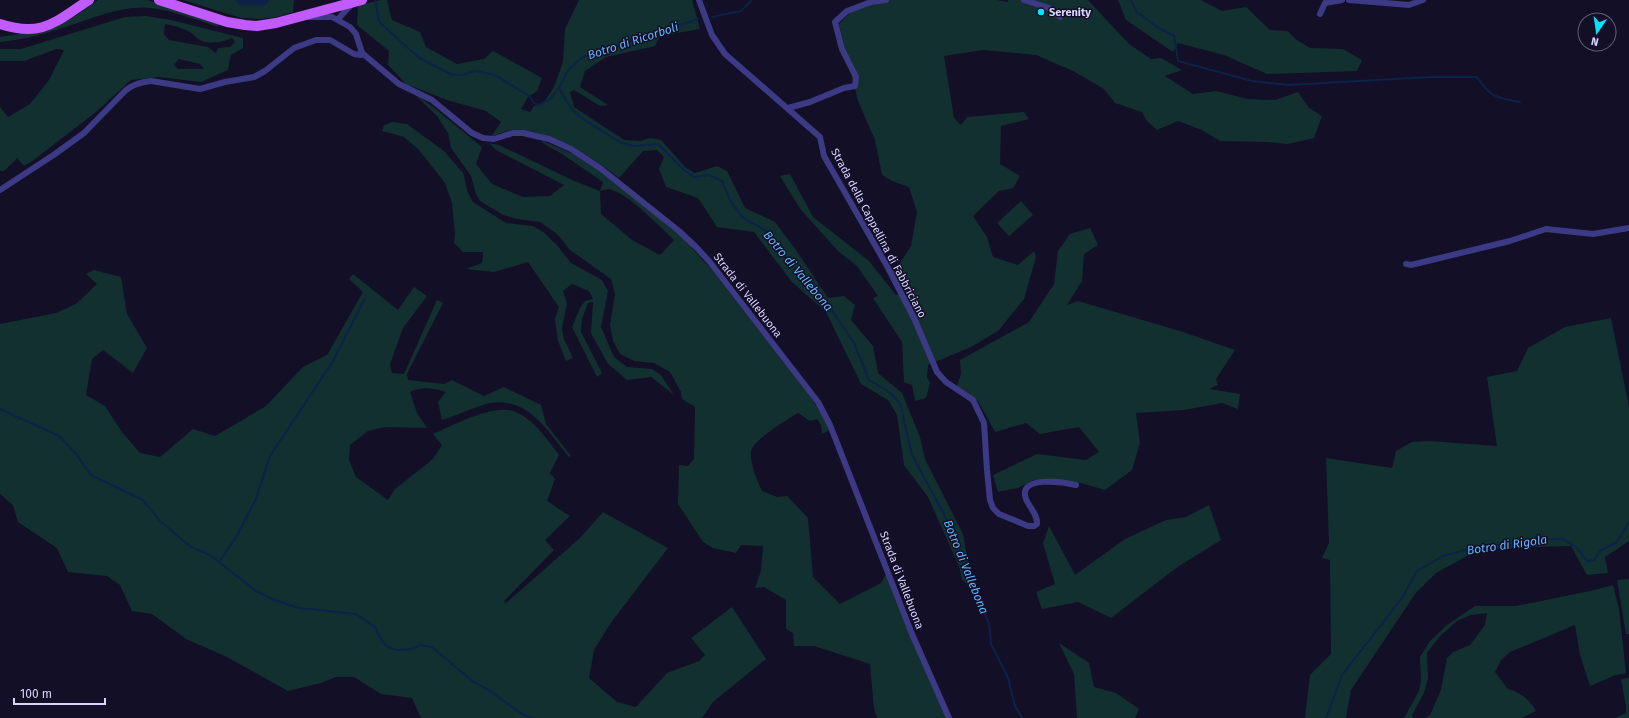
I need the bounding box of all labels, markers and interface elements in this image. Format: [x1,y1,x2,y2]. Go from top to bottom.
place label: Serenity [1049,6,1091,19]
marker: Serenity [1036,7,1046,17]
north arrow [1577,12,1617,52]
water label: Botro di Ricorboli [586,20,681,62]
text: N [1590,34,1600,48]
street label: Strada della Cappellina di Fabbriciano [828,146,929,320]
water label: Botro di Vallebona [760,228,836,314]
street label: Strada di Vallebuona [711,250,785,340]
water label: Botro di Vallebona [941,518,991,616]
street label: Strada di Vallebuona [877,529,926,631]
water label: Botro di Rigola [1466,532,1548,558]
scale bar [14,680,105,706]
text: 100 m [20,687,52,701]

